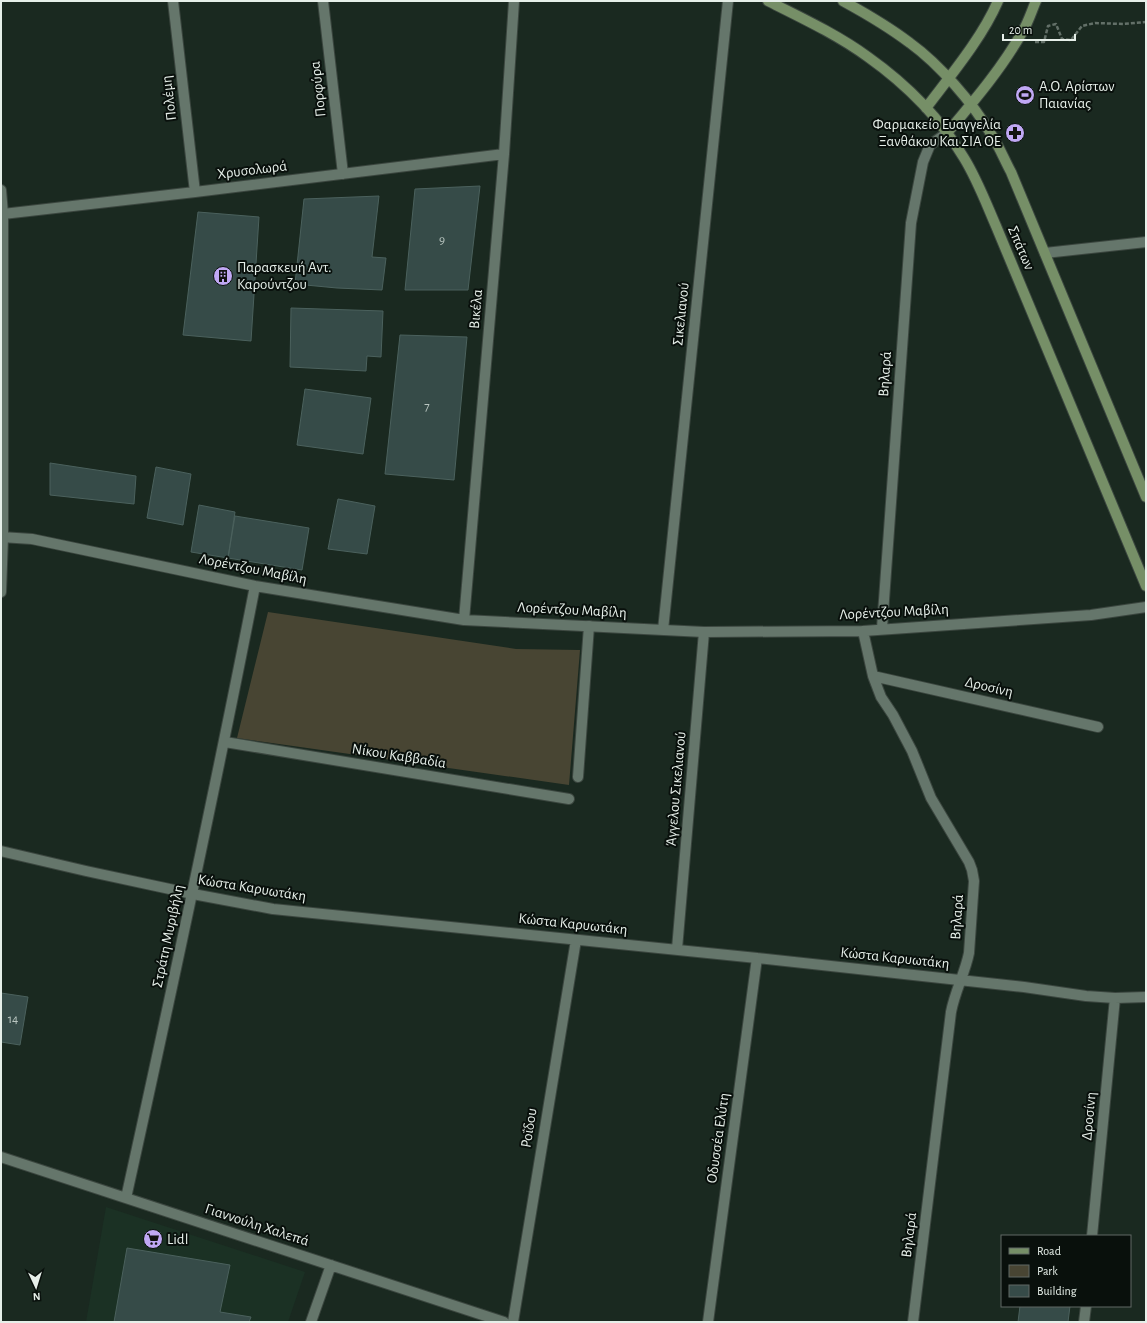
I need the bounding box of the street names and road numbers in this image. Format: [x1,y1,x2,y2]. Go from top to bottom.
street label: Πορφύρα [308,60,328,118]
street label: Πολέμη [159,75,179,121]
street label: Χρυσολωρά [216,158,288,182]
street label: Σπάτων [1005,224,1037,272]
street label: Σικελιανού [670,282,692,346]
street label: Βικέλα [467,288,485,329]
street label: Βηλαρά [876,351,894,397]
street label: Λορέντζου Μαβίλη [198,551,308,587]
street label: Λορέντζου Μαβίλη [517,600,627,620]
street label: Λορέντζου Μαβίλη [839,602,949,622]
street label: Δροσίνη [964,674,1014,700]
street label: Άγγελου Σικελιανού [663,731,689,847]
street label: Νίκου Καββαδία [351,741,447,771]
street label: Κώστα Καρυωτάκη [197,872,307,904]
street label: Στράτη Μυριβήλη [150,883,186,989]
street label: Βηλαρά [948,894,966,940]
street label: Κώστα Καρυωτάκη [518,911,628,937]
street label: Κώστα Καρυωτάκη [840,945,950,971]
street label: Δροσίνη [1079,1091,1099,1141]
street label: Οδυσσέα Ελύτη [704,1092,732,1184]
street label: Ροΐδου [518,1107,540,1149]
street label: Γιαννούλη Χαλεπά [203,1201,311,1249]
street label: Βηλαρά [899,1211,919,1258]

